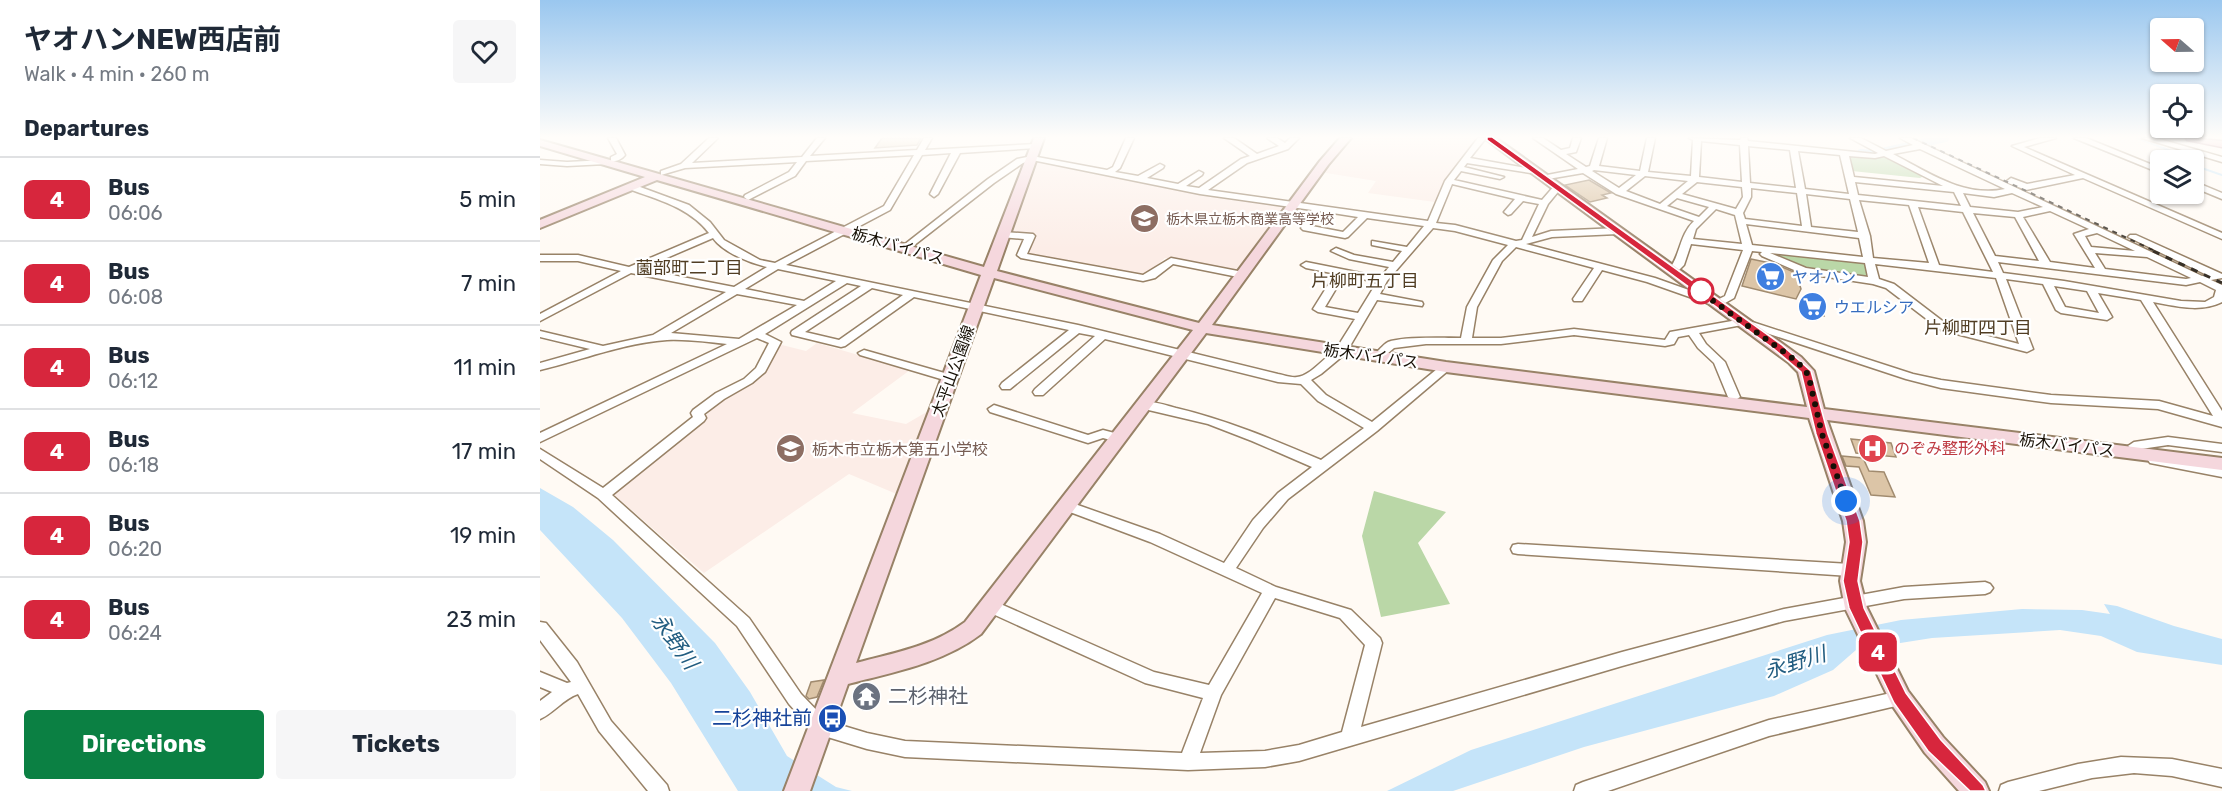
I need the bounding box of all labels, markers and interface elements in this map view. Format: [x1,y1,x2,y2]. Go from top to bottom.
north arrow [2150,18,2204,72]
map controls [2150,18,2204,204]
button: heart [453,20,516,83]
text: ヤオハンNEW西店前 [24,23,281,56]
text: Walk · 4 min · 260 m [24,62,210,86]
button: locate [2150,84,2204,138]
text: Departures [24,115,149,142]
button: layers [2150,150,2204,204]
text: Bus [108,174,150,201]
text: 5 min [459,186,516,213]
text: 4 [50,187,64,212]
text: 06:06 [108,201,163,225]
school or university icon: 栃木県立栃木商業高等学校 [1129,203,1161,235]
place label: 栃木県立栃木商業高等学校 [1166,211,1334,228]
street label: 栃木バイパス [849,224,947,268]
district label: 薗部町二丁目 [635,257,743,279]
text: Bus [108,258,150,285]
supermarket icon: ヤオハン [1755,261,1787,293]
place label: ヤオハン [1792,268,1856,287]
text: 7 min [461,270,516,297]
district label: 片柳町五丁目 [1311,270,1419,292]
text: 4 [50,271,64,296]
unlabelled marker [1688,278,1714,304]
text: 06:08 [108,285,163,309]
supermarket icon: ウエルシア [1797,291,1829,323]
place label: ウエルシア [1834,298,1914,317]
district label: 片柳町四丁目 [1924,317,2032,339]
street label: 太平山公園線 [928,323,978,419]
street label: 栃木バイパス [1322,340,1420,372]
text: Bus [108,342,150,369]
text: 11 min [454,354,516,381]
text: 4 [50,355,64,380]
text: 06:12 [108,369,158,393]
text: Bus [108,426,150,453]
street label: 栃木バイパス [2018,430,2116,460]
hospital icon: のぞみ整形外科 [1857,432,1889,464]
school or university icon: 栃木市立栃木第五小学校 [775,433,807,465]
text: 17 min [452,438,516,465]
text: 4 [50,439,64,464]
place label: のぞみ整形外科 [1894,439,2006,458]
place label: 栃木市立栃木第五小学校 [812,440,988,459]
text: 06:18 [108,453,159,477]
your location [1831,486,1861,516]
text: Bus [108,510,150,537]
text: 19 min [450,522,516,549]
text: 4 [50,523,64,548]
text: 06:20 [108,537,162,561]
text: Bus [108,594,150,621]
text: 23 min [446,606,516,633]
text: 4 [50,607,64,632]
water label: 永野川 [646,608,705,675]
text: 06:24 [108,621,162,645]
line badge: 4 [1858,632,1898,672]
water label: 永野川 [1761,640,1831,683]
text: 4 [1871,640,1885,665]
temple icon: 二杉神社 [851,680,883,712]
place label: 二杉神社 [888,684,968,708]
bus stop icon: 二杉神社前 [817,702,849,734]
place label: 二杉神社前 [712,706,812,730]
button: Directions [24,710,264,779]
button: Tickets [276,710,516,779]

